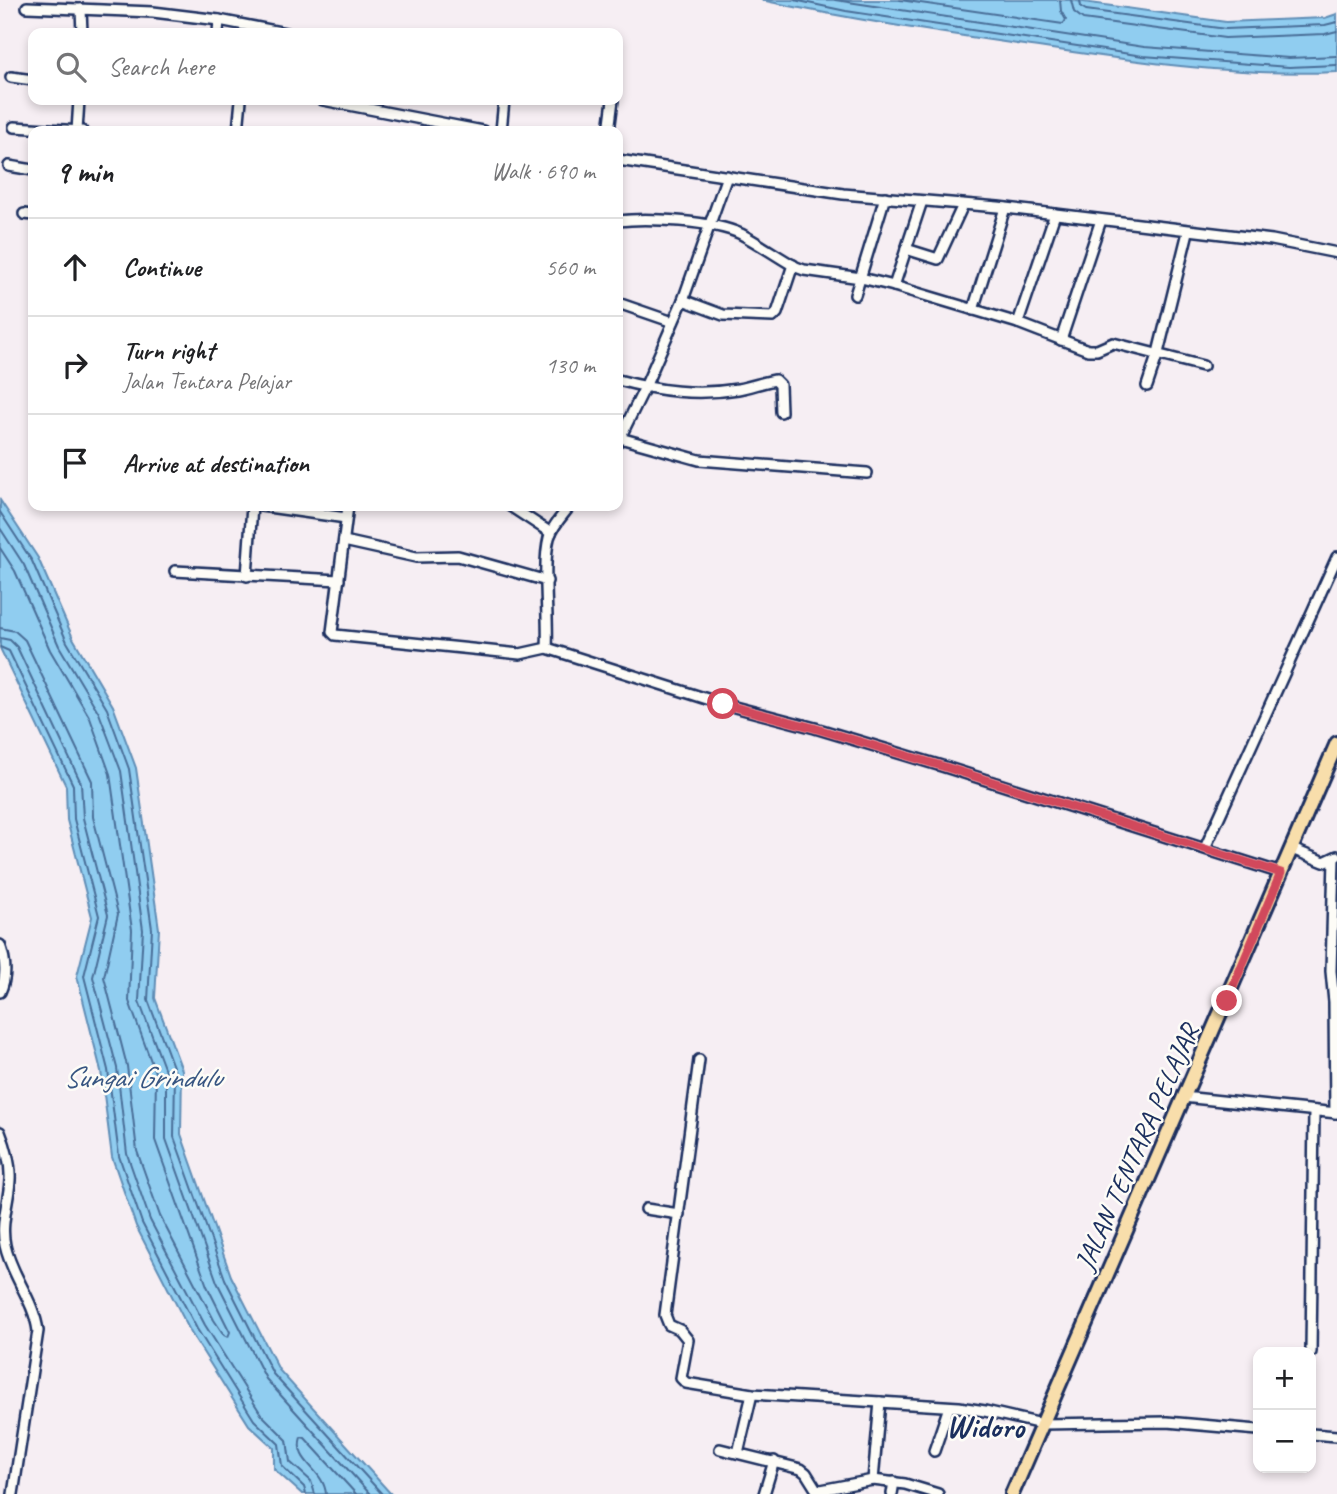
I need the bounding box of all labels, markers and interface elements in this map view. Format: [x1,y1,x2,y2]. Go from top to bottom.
search box [28,28,623,105]
icon: search [52,48,90,86]
text: Search here [108,50,214,83]
text: 9 min [56,153,113,191]
text: Walk · 690 m [491,157,595,186]
icon: ahead [56,248,94,286]
text: Continue [123,251,201,284]
text: 560 m [546,253,595,282]
text: Turn right [123,334,214,367]
icon: right [56,346,94,384]
text: 130 m [546,351,595,380]
text: Jalan Tentara Pelajar [123,367,291,396]
icon: arrive [56,444,94,482]
text: Arrive at destination [123,447,309,480]
route start [707,688,738,719]
route end [1211,985,1242,1016]
street label: JALAN TENTARA PELAJAR [1066,1016,1208,1277]
water label: Sungai Grindulu [63,1058,225,1096]
map controls [1253,1347,1316,1473]
button: + [1253,1347,1316,1410]
district label: Widoro [946,1406,1026,1447]
button: − [1253,1410,1316,1473]

